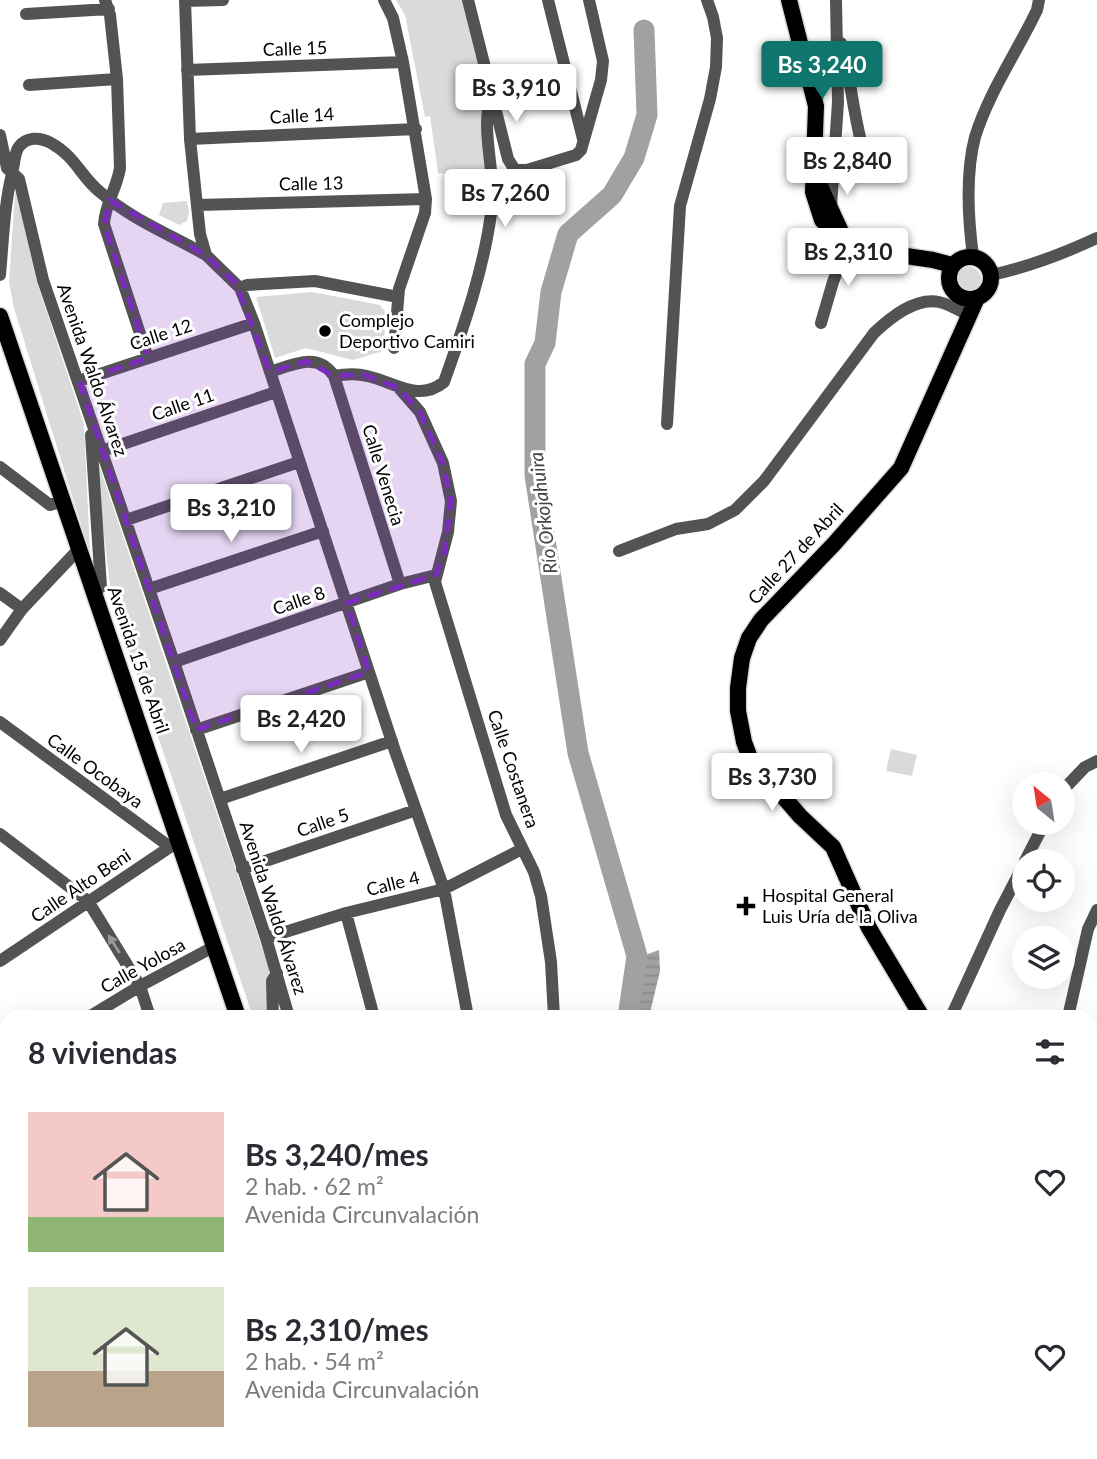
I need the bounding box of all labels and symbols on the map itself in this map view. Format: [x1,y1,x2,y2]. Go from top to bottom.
street label: Calle 15 [262,36,328,60]
pin: Bs 3,240 [750,42,894,101]
pin: Bs 3,910 [444,64,588,124]
street label: Calle 14 [269,102,335,128]
pin: Bs 2,840 [775,138,919,197]
pin: Bs 7,260 [433,170,577,229]
street label: Calle 13 [279,171,343,195]
pin: Bs 2,310 [776,229,920,288]
street label: Avenida Waldo Álvarez [53,280,133,459]
place label: Complejo Deportivo Camiri [339,309,475,352]
street label: Calle 12 [127,314,195,354]
marker: Complejo Deportivo Camiri [317,323,333,339]
street label: Calle 11 [149,383,217,425]
street label: Calle Venecia [358,421,410,528]
water label: Río Orkojahuira [524,451,561,575]
pin: Bs 3,210 [159,484,303,544]
street label: Calle 27 de Abril [743,498,848,608]
street label: Calle 8 [270,581,328,619]
street label: Avenida 15 de Abril [103,583,174,736]
pin: Bs 2,420 [229,696,373,755]
street label: Calle Costanera [483,707,544,831]
street label: Calle Ocobaya [43,728,148,812]
pin: Bs 3,730 [700,754,844,813]
north arrow [1012,772,1074,835]
street label: Calle 5 [294,803,352,841]
street label: Avenida Waldo Álvarez [236,818,312,997]
street label: Calle Alto Beni [26,844,135,927]
street label: Calle 4 [364,866,422,900]
place label: Hospital General Luis Uría de la Oliva [762,884,918,927]
marker: Hospital General Luis Uría de la Oliva [736,896,756,916]
street label: Calle Yolosa [96,933,189,997]
one-way arrow [107,934,120,953]

